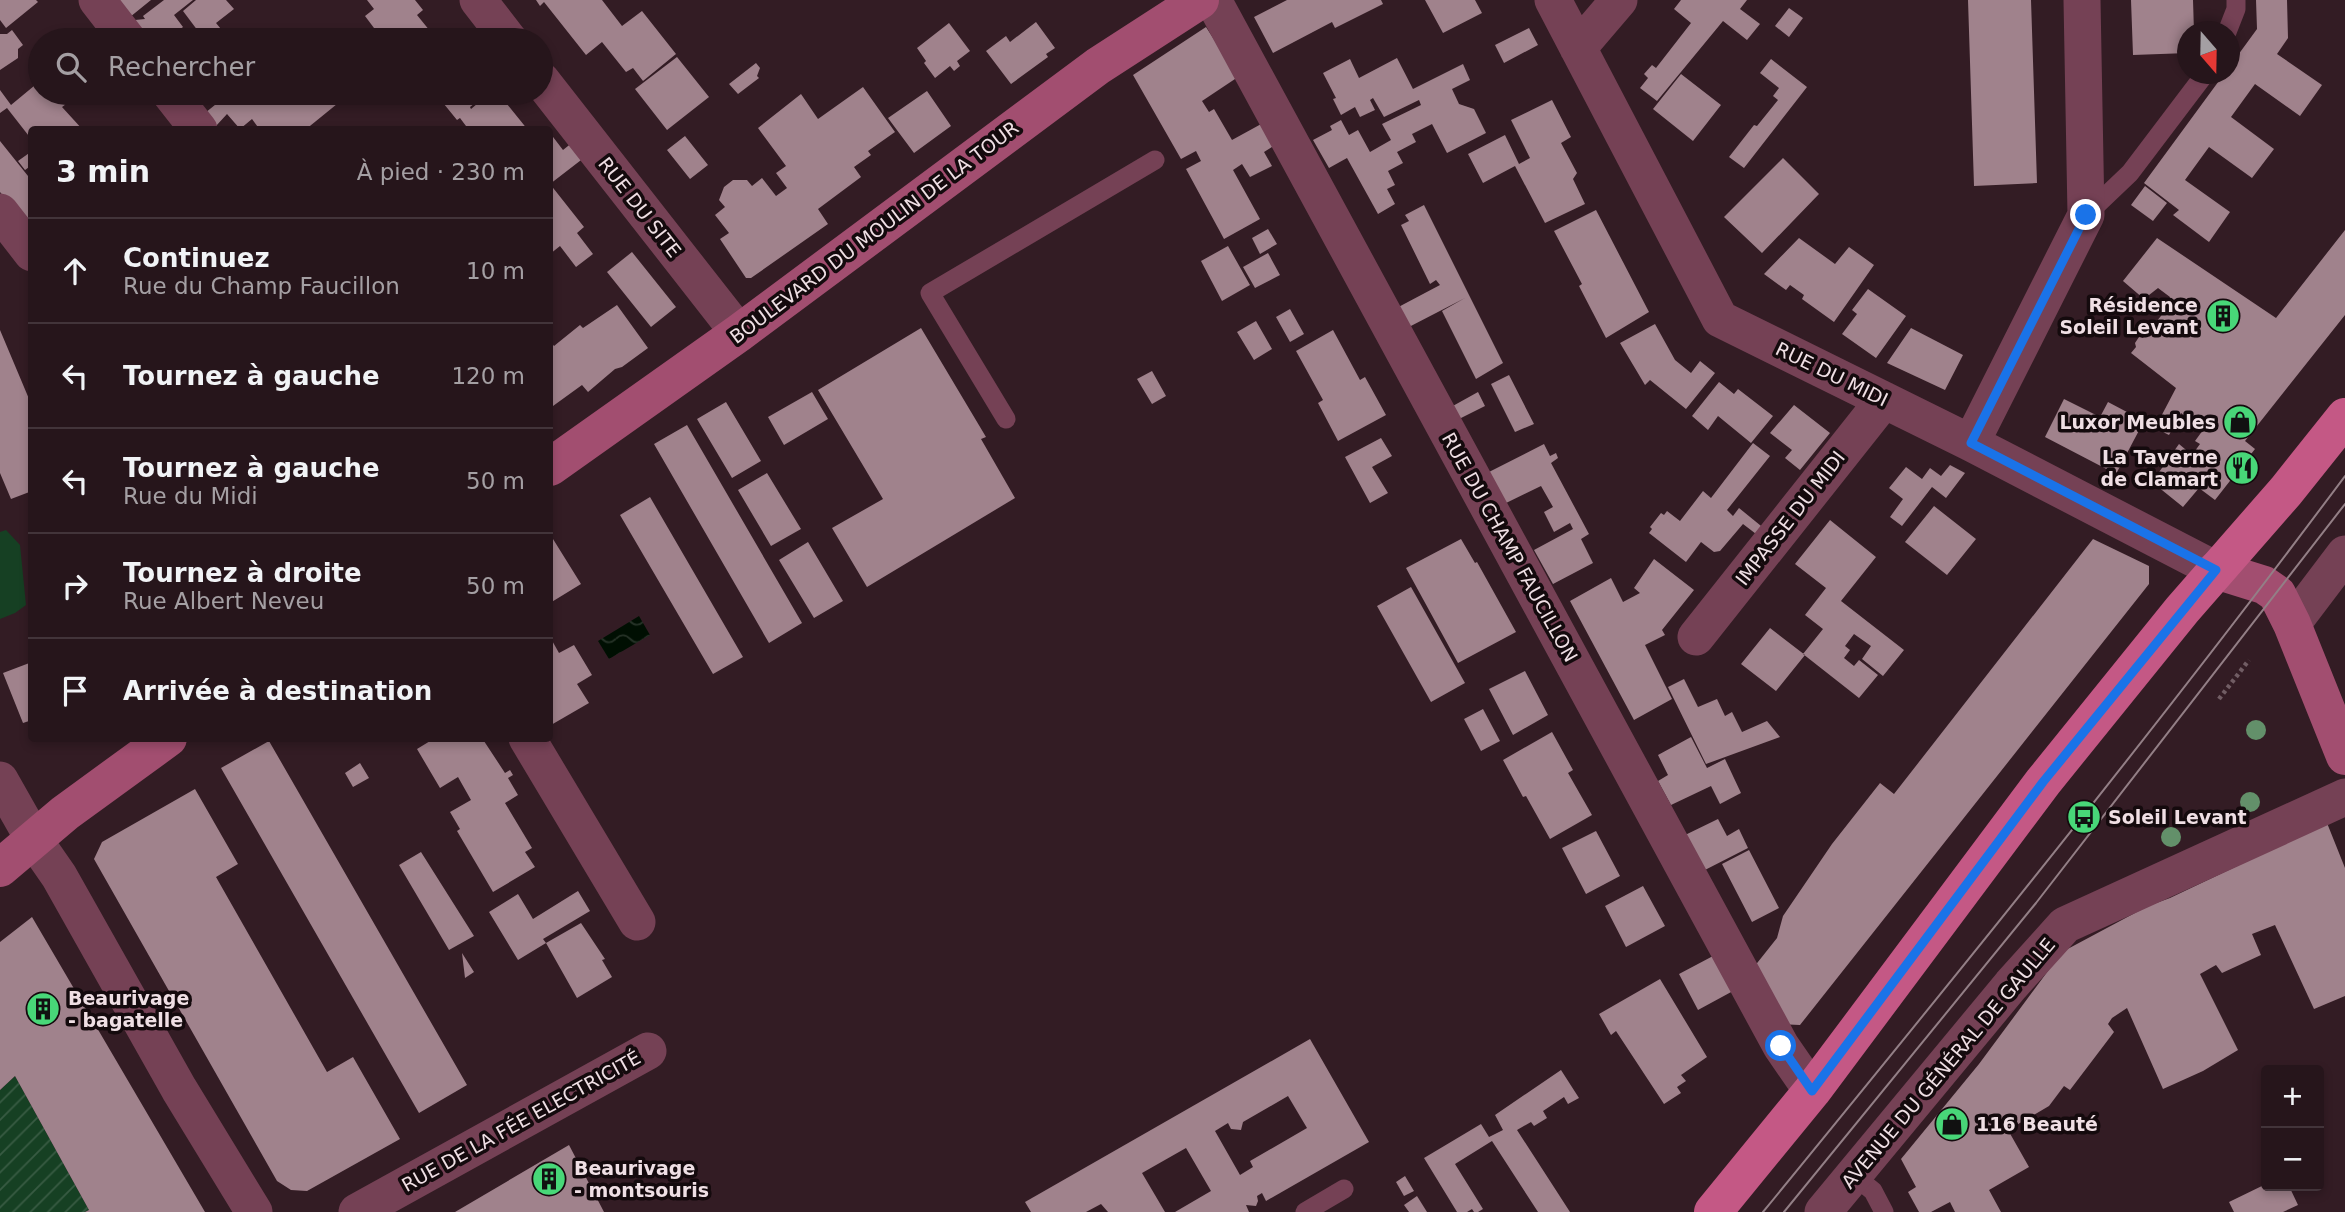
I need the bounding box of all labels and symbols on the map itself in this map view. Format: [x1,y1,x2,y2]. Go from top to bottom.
north arrow [2177,21,2240,84]
street label: BOULEVARD DU MOULIN DE LA TOUR [725,116,1023,348]
street label: RUE DU SITE [594,153,686,261]
route end [2070,199,2101,230]
place label: Résidence Soleil Levant [2059,294,2198,338]
building icon: Résidence Soleil Levant [2204,297,2242,335]
street label: RUE DU MIDI [1772,337,1892,411]
shop icon: Luxor Meubles [2221,403,2259,441]
place label: Luxor Meubles [2059,411,2216,433]
street label: RUE DU CHAMP FAUCILLON [1438,428,1582,666]
place label: La Taverne de Clamart [2101,446,2218,490]
street label: IMPASSE DU MIDI [1731,447,1849,589]
restaurant icon: La Taverne de Clamart [2223,449,2261,487]
bus stop icon: Soleil Levant [2065,798,2103,836]
place label: Soleil Levant [2108,806,2247,828]
street label: AVENUE DU GÉNÉRAL DE GAULLE [1837,933,2059,1193]
place label: Beaurivage - bagatelle [68,987,189,1031]
building icon: Beaurivage - bagatelle [24,990,62,1028]
route start [1765,1030,1796,1061]
street label: RUE DE LA FÉE ELECTRICITÉ [398,1046,644,1196]
shop icon: 116 Beauté [1933,1105,1971,1143]
place label: 116 Beauté [1976,1113,2098,1135]
place label: Beaurivage - montsouris [574,1157,709,1201]
building icon: Beaurivage - montsouris [530,1160,568,1198]

